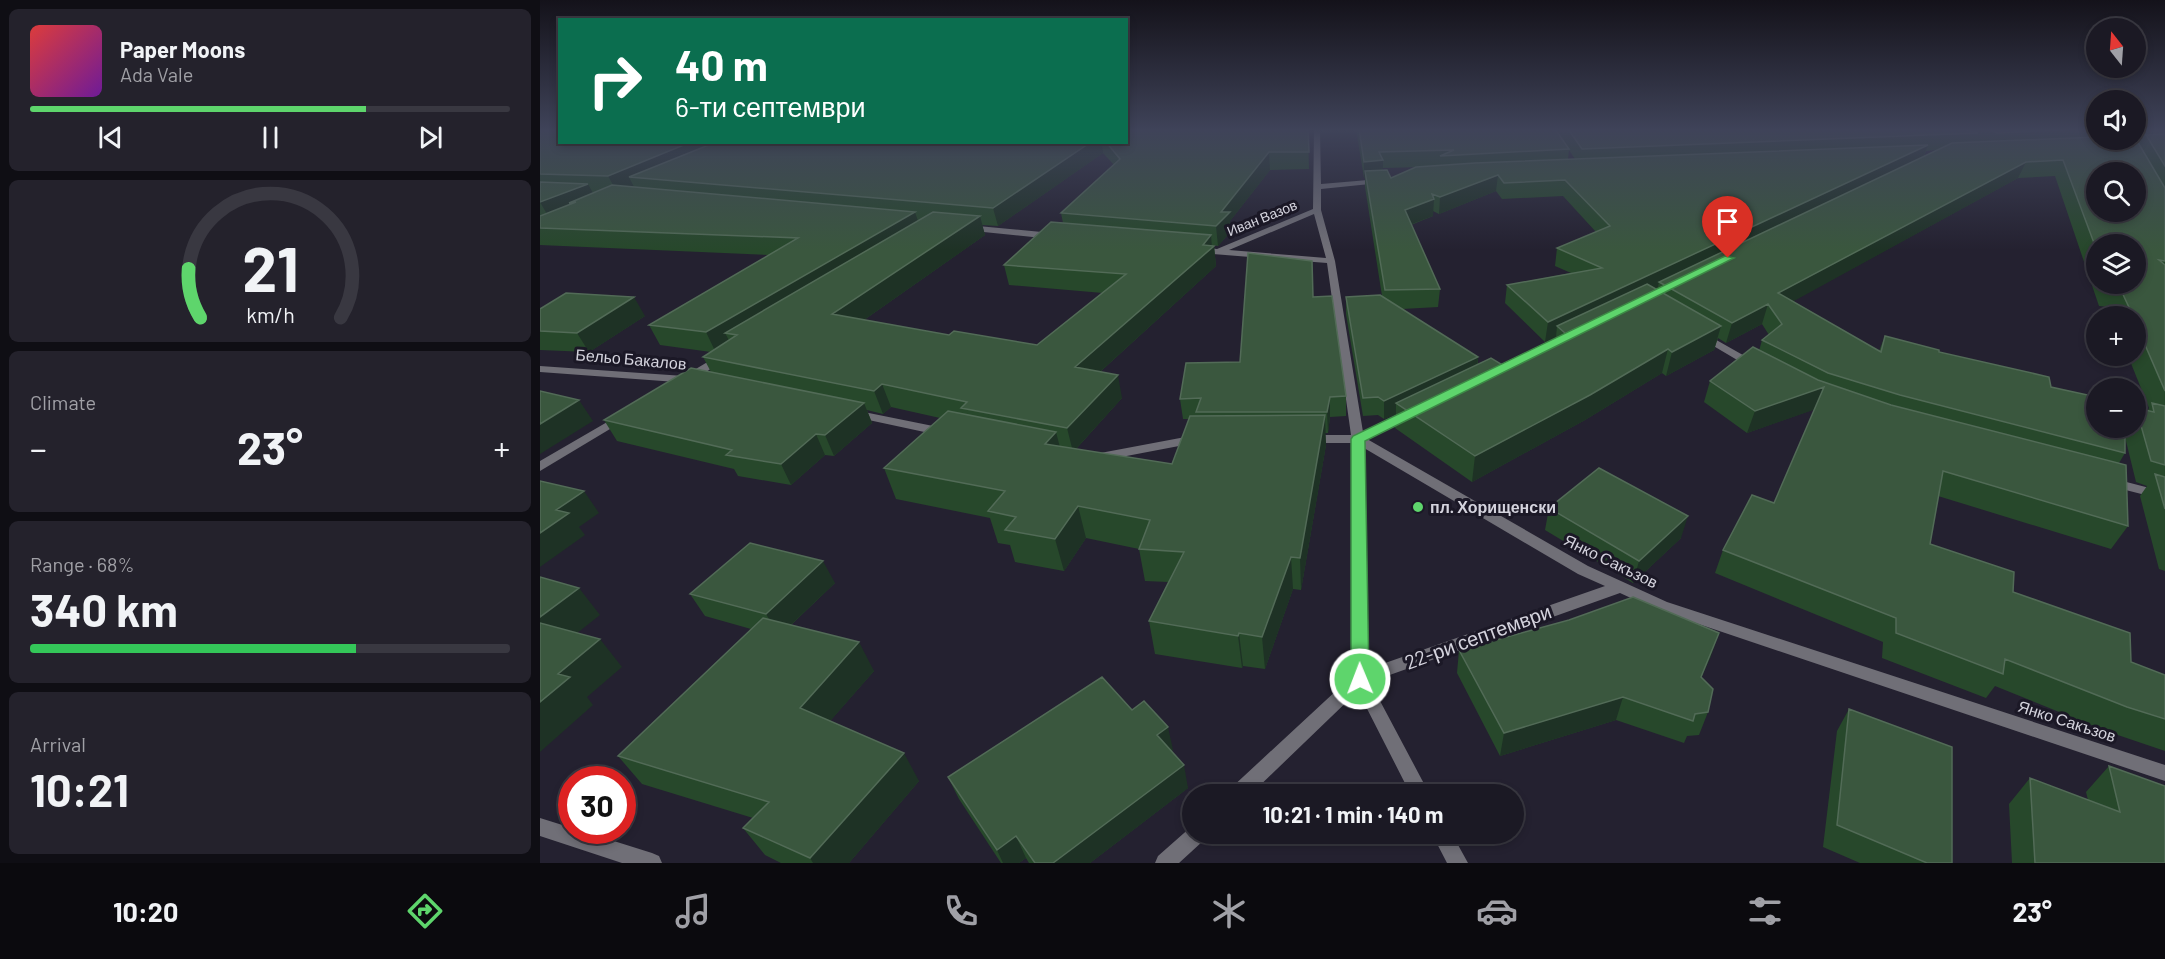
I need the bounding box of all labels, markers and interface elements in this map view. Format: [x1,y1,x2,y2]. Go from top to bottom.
north arrow [2086,18,2146,78]
map controls [2086,18,2146,438]
text: Paper Moons [120,36,245,62]
text: 40 m [675,39,768,89]
icon: right [576,42,654,120]
text: Ada Vale [120,62,193,86]
text: 6-ти септември [675,90,866,122]
button: sound [2086,90,2146,150]
icon: previous [94,121,127,154]
icon: pause [254,121,287,154]
icon: next [414,121,447,154]
button: search [2086,162,2146,222]
street label: Иван Вазов [1224,196,1299,239]
pin [1702,196,1753,258]
icon: arrive [1711,205,1744,238]
text: 21 [242,230,298,304]
button: layers [2086,234,2146,294]
text: km/h [246,302,294,327]
button: + [2086,306,2146,366]
street label: Бельо Бакалов [575,344,687,373]
button: − [2086,378,2146,438]
text: Climate [30,390,96,414]
text: 23° [237,420,303,474]
text: − [30,428,47,468]
text: + [493,428,510,468]
place label: пл. Хорищенски [1430,497,1556,516]
marker: пл. Хорищенски [1411,500,1425,514]
street label: Янко Сакъзов [1561,530,1661,591]
text: Range · 68% [30,552,134,576]
text: 340 km [30,582,178,636]
street label: 22-ри септември [1401,598,1554,674]
position arrow [1328,647,1392,711]
street label: Янко Сакъзов [2016,696,2119,745]
text: Arrival [30,732,86,756]
text: 10:21 [30,762,129,816]
speed limit sign: 30 [558,766,636,844]
text: 10:21 · 1 min · 140 m [1263,801,1443,827]
icon: directions [404,890,446,932]
icon: music [672,890,714,932]
icon: phone [940,890,982,932]
icon: climate [1208,890,1250,932]
icon: car [1476,890,1518,932]
icon: filters [1744,890,1786,932]
text: 10:20 [113,895,178,927]
text: 23° [2012,895,2052,927]

